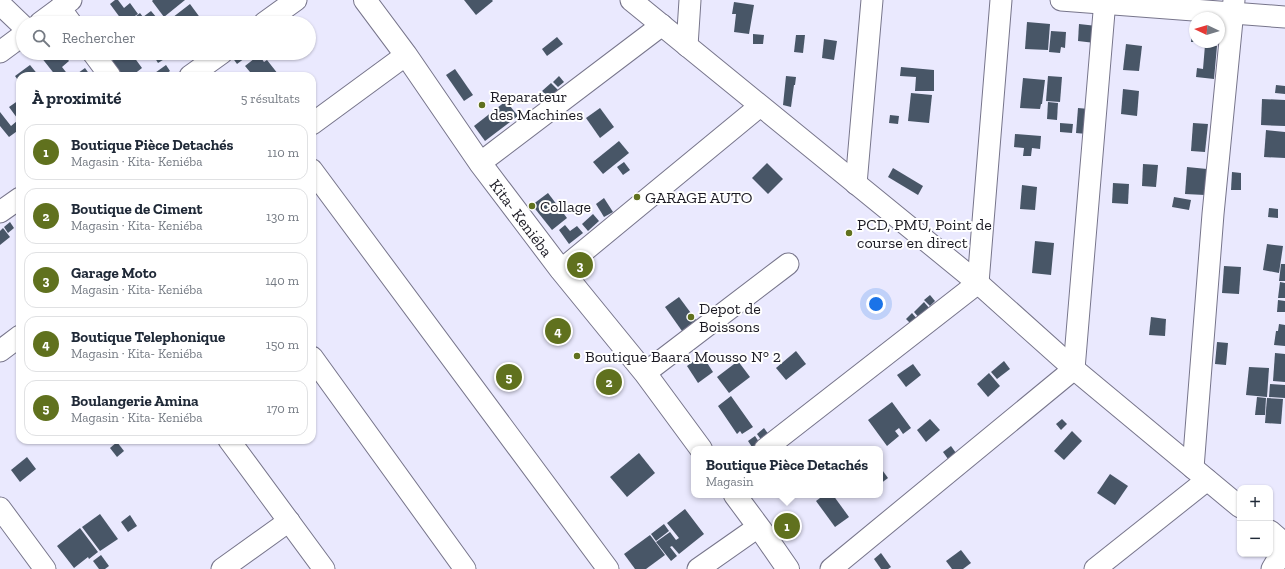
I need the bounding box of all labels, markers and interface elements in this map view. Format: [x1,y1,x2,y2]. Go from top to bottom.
north arrow [1189,12,1225,48]
search box [16,16,316,60]
icon: search [30,27,52,49]
text: Rechercher [62,29,136,47]
place label: Reparateur des Machines [490,87,583,124]
text: À proximité [32,88,121,108]
text: 5 résultats [241,91,300,106]
marker: Reparateur des Machines [477,100,487,110]
text: Boutique Pièce Detachés [71,136,234,154]
text: 1 [43,145,49,160]
text: 110 m [267,145,299,160]
text: Magasin · Kita- Keniéba [71,154,203,169]
street label: Kita- Keniéba [486,175,557,261]
place label: GARAGE AUTO [645,188,753,207]
marker: GARAGE AUTO [632,192,642,202]
place label: Collage [540,197,591,216]
text: Boutique de Ciment [71,200,203,218]
marker: Collage [527,201,537,211]
text: 2 [43,209,49,224]
text: 130 m [266,209,299,224]
place label: PCD, PMU, Point de course en direct [857,215,992,252]
text: Magasin · Kita- Keniéba [71,218,203,233]
marker: PCD, PMU, Point de course en direct [844,228,854,238]
pin: 3 [567,250,593,280]
text: Garage Moto [71,264,156,282]
text: 3 [43,273,49,288]
text: 140 m [265,273,299,288]
text: Magasin · Kita- Keniéba [71,282,203,297]
your location [866,294,886,314]
place label: Depot de Boissons [699,299,761,336]
marker: Depot de Boissons [686,312,696,322]
pin: 4 [545,316,571,346]
text: Boutique Telephonique [71,328,225,346]
text: 4 [42,337,50,352]
text: 150 m [266,337,299,352]
text: Magasin · Kita- Keniéba [71,346,203,361]
place label: Boutique Baara Mousso N° 2 [585,347,781,366]
marker: Boutique Baara Mousso N° 2 [572,351,582,361]
pin: 5 [496,362,522,392]
pin: 2 [596,367,622,397]
text: Boulangerie Amina [71,392,199,410]
text: 5 [43,401,49,416]
text: 170 m [266,401,299,416]
text: Magasin · Kita- Keniéba [71,410,203,425]
popup [691,446,883,498]
text: Boutique Pièce Detachés [706,456,868,474]
text: Magasin [706,474,754,489]
map controls [1237,485,1273,557]
button: + [1237,485,1273,521]
pin: 1 [774,511,800,541]
button: − [1237,521,1273,557]

